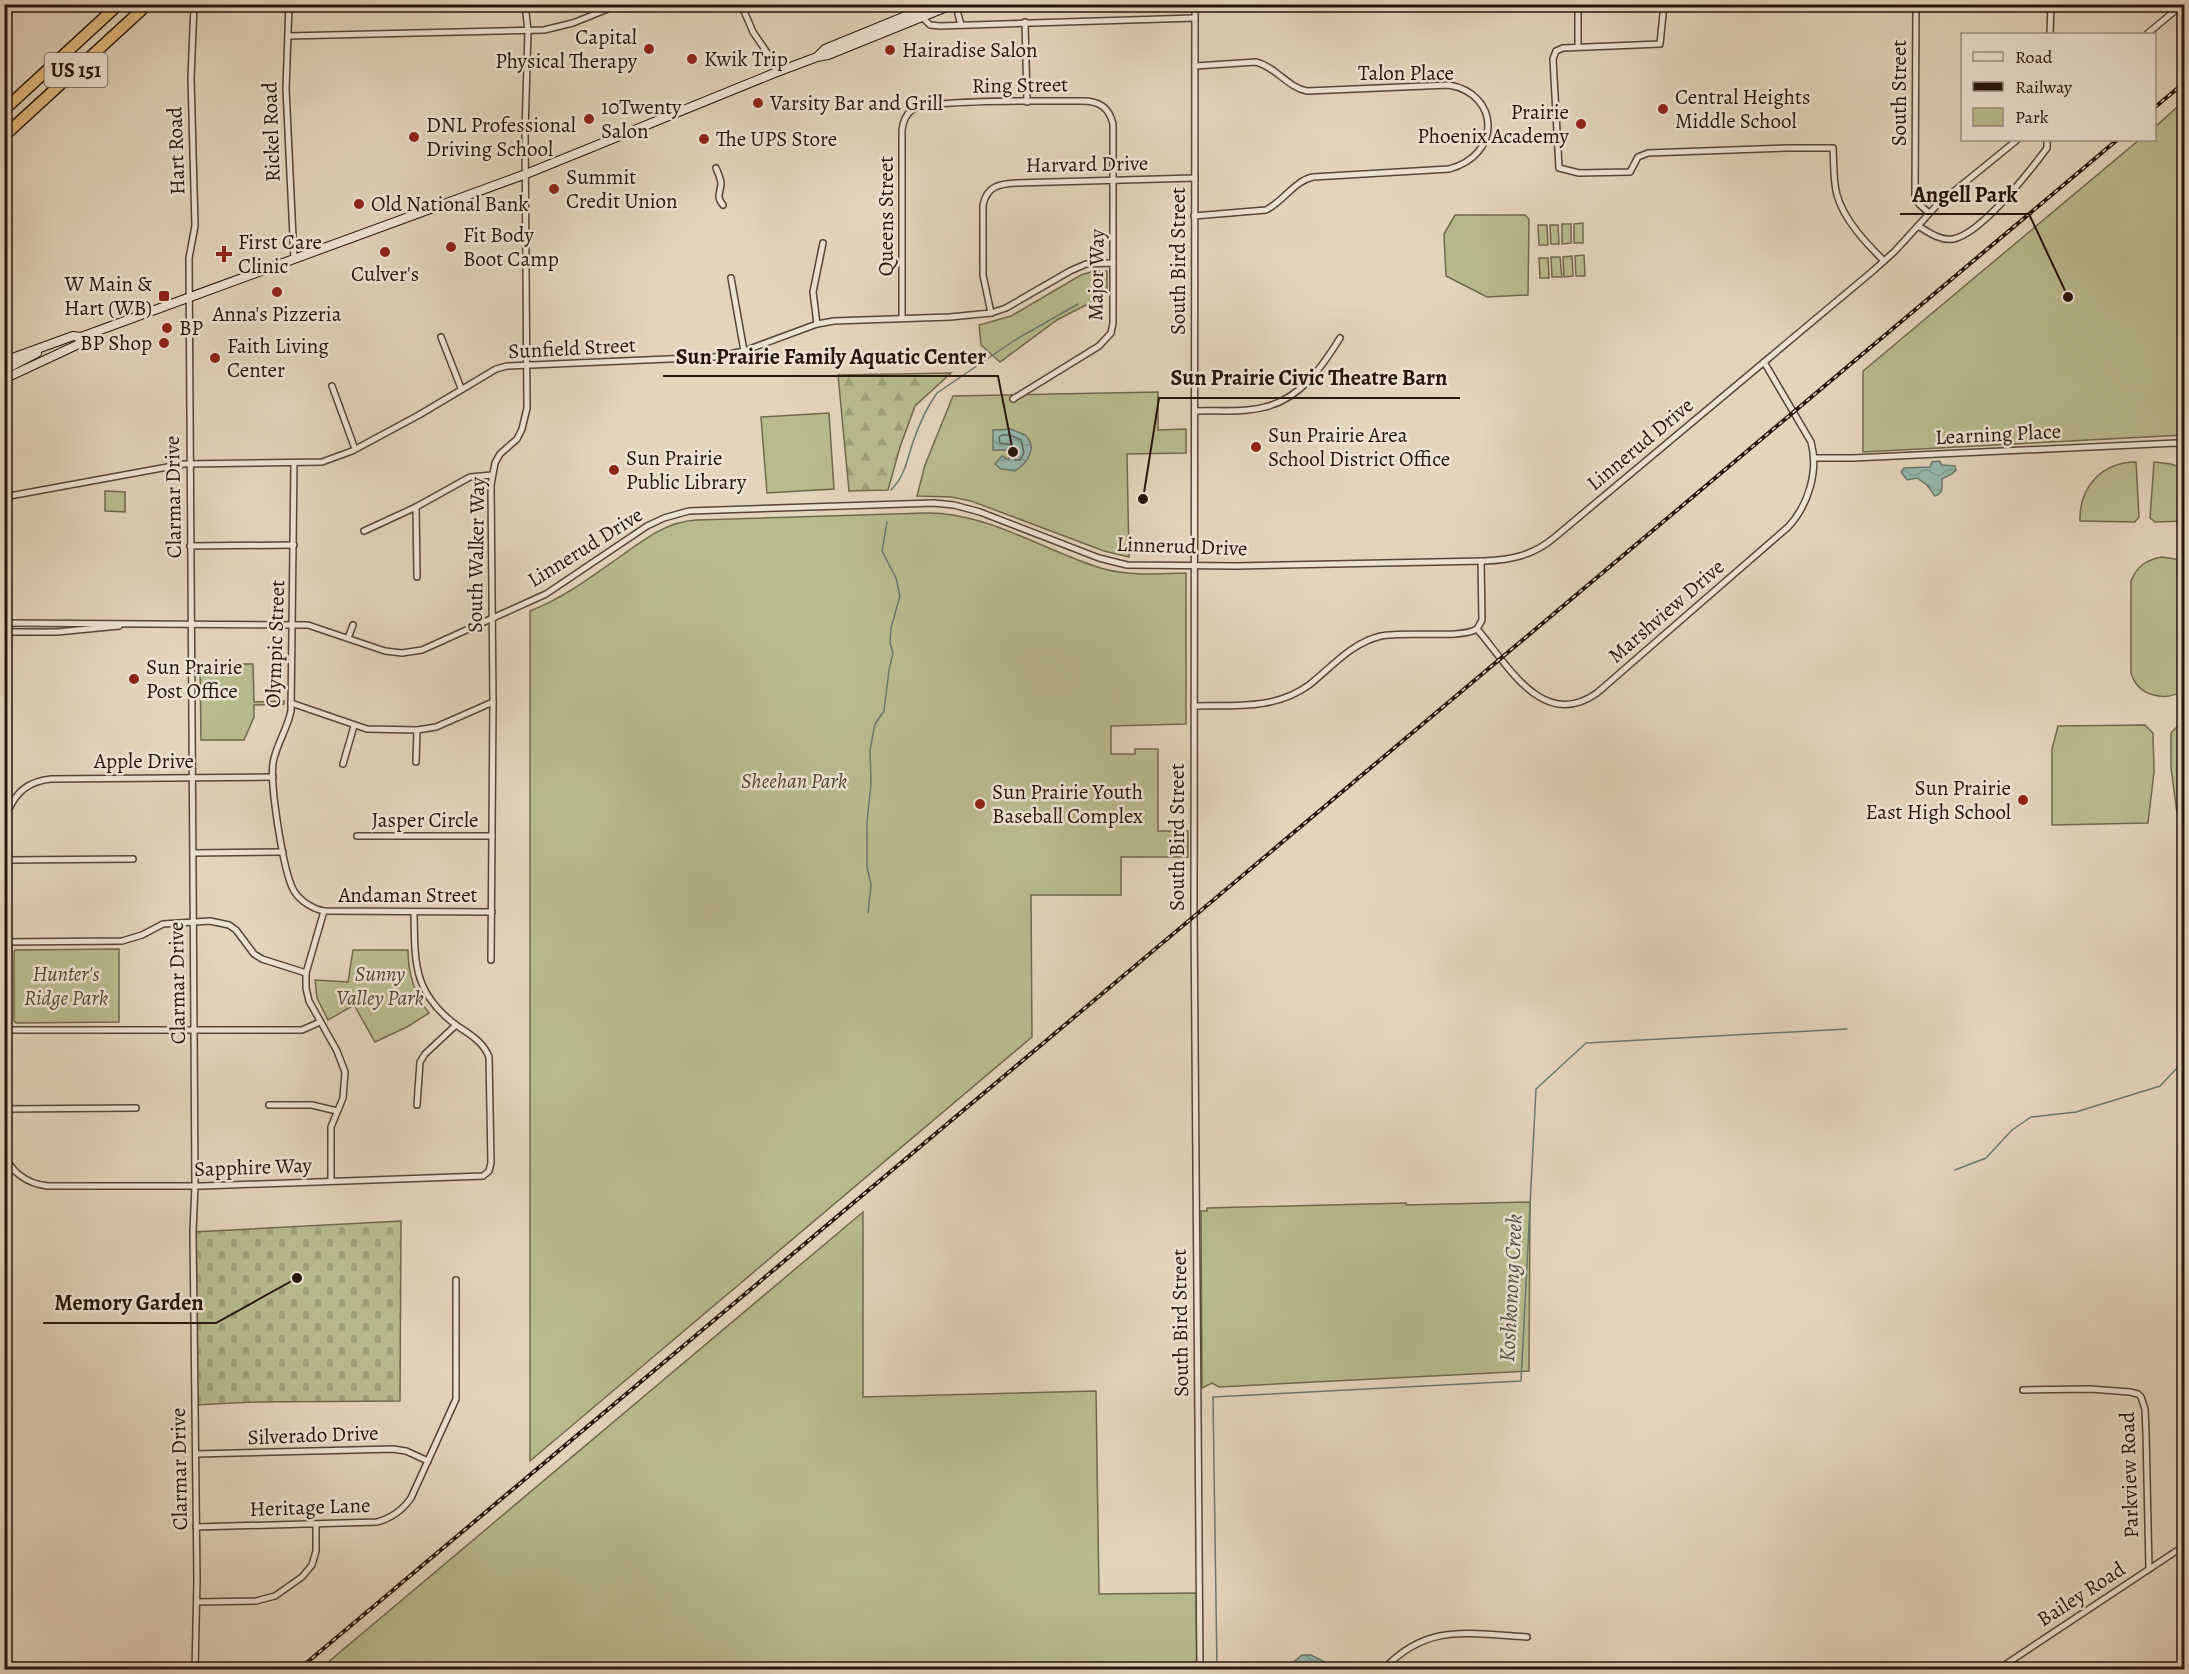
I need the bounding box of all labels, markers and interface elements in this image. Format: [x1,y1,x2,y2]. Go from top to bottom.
place label: Capital Physical Therapy [495,23,638,75]
legend [1961,33,2156,141]
place label: Hairadise Salon [902,36,1038,64]
street label: South Street [1885,40,1913,146]
marker: Capital Physical Therapy [642,42,656,56]
marker: Hairadise Salon [883,43,897,57]
place label: Kwik Trip [704,45,788,73]
text: Road [2015,45,2053,69]
marker: Kwik Trip [685,52,699,66]
road number: US 151 [44,53,107,87]
street label: Talon Place [1358,59,1454,87]
street label: Ring Street [972,70,1068,100]
text: Railway [2015,75,2073,99]
street label: Rickel Road [255,81,287,182]
place label: Central Heights Middle School [1675,83,1810,135]
place label: Varsity Bar and Grill [769,89,943,117]
place label: 10Twenty Salon [601,93,682,145]
marker: Varsity Bar and Grill [751,96,765,110]
place label: Prairie Phoenix Academy [1417,98,1570,150]
marker: Central Heights Middle School [1656,102,1670,116]
text: Park [2015,105,2049,129]
street label: Hart Road [160,106,192,195]
place label: DNL Professional Driving School [426,111,576,163]
marker: 10Twenty Salon [582,112,596,126]
marker: Prairie Phoenix Academy [1574,117,1588,131]
place label: The UPS Store [716,125,837,153]
marker: DNL Professional Driving School [407,130,421,144]
marker: The UPS Store [697,132,711,146]
street label: Harvard Drive [1025,149,1149,179]
street label: Queens Street [872,156,900,276]
place label: Summit Credit Union [566,163,678,215]
callout: Angell Park [1900,174,2029,214]
text: Angell Park [1911,180,2018,210]
marker: Summit Credit Union [547,182,561,196]
street label: South Bird Street [1164,187,1192,335]
place label: Old National Bank [371,190,529,218]
marker: Old National Bank [352,197,366,211]
place label: Fit Body Boot Camp [463,221,559,273]
place label: First Care Clinic [238,228,322,280]
street label: Major Way [1081,228,1111,321]
marker: Fit Body Boot Camp [444,240,458,254]
marker: First Care Clinic [215,245,233,263]
marker: Culver's [378,245,392,259]
place label: Culver's [351,260,419,288]
place label: W Main & Hart (WB) [64,270,152,322]
marker: Anna's Pizzeria [270,285,284,299]
marker: W Main & Hart (WB) [157,289,171,303]
place label: Anna's Pizzeria [211,300,342,328]
place label: BP [179,314,204,342]
marker: BP [160,321,174,335]
place label: BP Shop [80,329,152,357]
street label: Sunfield Street [507,331,637,365]
place label: Faith Living Center [227,332,329,384]
marker: BP Shop [157,336,171,350]
callout: Sun Prairie Family Aquatic Center [663,336,998,376]
text: Sun Prairie Family Aquatic Center [676,342,986,372]
marker: Faith Living Center [208,351,222,365]
callout: Sun Prairie Civic Theatre Barn [1159,358,1460,398]
text: Sun Prairie Civic Theatre Barn [1171,363,1447,393]
street label: Linnerud Drive [1581,391,1699,497]
street label: Learning Place [1934,417,2062,451]
place label: Sun Prairie Area School District Office [1268,421,1450,473]
street label: Clarmar Drive [158,435,188,559]
marker: Sun Prairie Area School District Office [1249,440,1263,454]
place label: Sun Prairie Public Library [626,444,747,496]
marker: Sun Prairie Public Library [607,463,621,477]
street label: South Walker Way [461,476,491,633]
street label: Linnerud Drive [522,500,648,594]
street label: Linnerud Drive [1116,530,1248,562]
street label: Marshview Drive [1602,553,1730,669]
street label: Olympic Street [259,579,291,709]
place label: Sun Prairie Post Office [146,653,242,705]
marker: Sun Prairie Post Office [127,672,141,686]
street label: Apple Drive [93,747,194,775]
street label: South Bird Street [1163,763,1191,911]
park label: Sheehan Park [741,767,847,795]
place label: Sun Prairie East High School [1865,774,2011,826]
place label: Sun Prairie Youth Baseball Complex [992,778,1143,830]
marker: Sun Prairie East High School [2016,793,2030,807]
marker: Sun Prairie Youth Baseball Complex [973,797,987,811]
street label: Jasper Circle [371,806,479,834]
street label: Andaman Street [338,881,478,909]
street label: Clarmar Drive [162,921,192,1045]
park label: Hunter's Ridge Park [24,960,108,1012]
park label: Sunny Valley Park [336,960,424,1012]
street label: Sapphire Way [194,1151,313,1183]
water label: Koshkonong Creek [1492,1213,1530,1363]
street label: South Bird Street [1165,1249,1195,1397]
callout: Memory Garden [43,1283,216,1323]
text: Memory Garden [54,1288,204,1318]
street label: Clarmar Drive [164,1407,194,1531]
street label: Parkview Road [2113,1410,2145,1539]
street label: Silverado Drive [247,1419,379,1451]
street label: Heritage Lane [249,1491,371,1523]
street label: Bailey Road [2031,1555,2131,1633]

